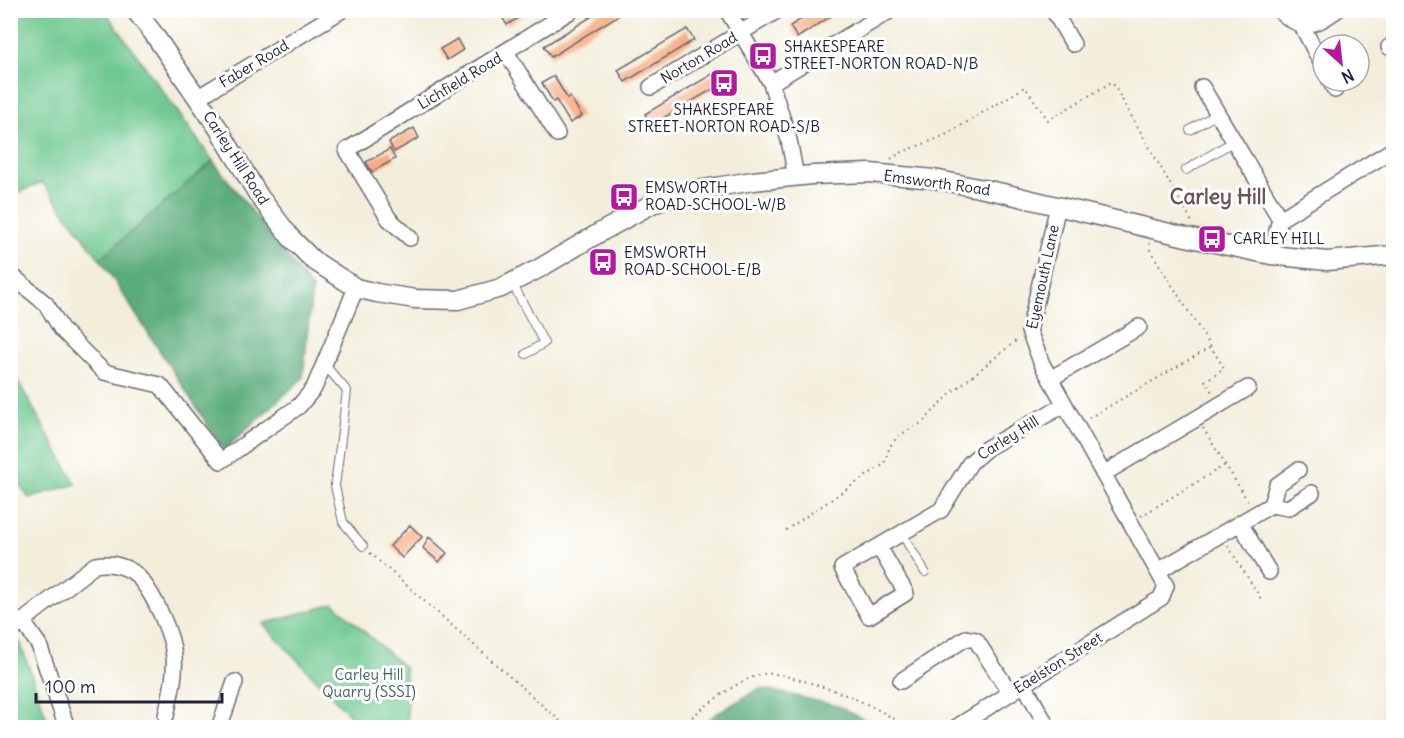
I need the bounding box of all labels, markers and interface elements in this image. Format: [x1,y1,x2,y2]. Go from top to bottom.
street label: Norton Road [657,27,741,88]
north arrow [1311,33,1371,93]
street label: Faber Road [216,35,292,92]
place label: SHAKESPEARE STREET-NORTON ROAD-N/B [784,37,979,73]
bus stop icon: SHAKESPEARE STREET-NORTON ROAD-N/B [747,40,779,72]
street label: Lichfield Road [414,48,506,113]
text: N [1338,65,1357,88]
bus stop icon: SHAKESPEARE STREET-NORTON ROAD-S/B [708,67,740,99]
place label: SHAKESPEARE STREET-NORTON ROAD-S/B [628,100,820,136]
street label: Carley Hill Road [199,107,274,208]
street label: Emsworth Road [883,166,992,199]
place label: EMSWORTH ROAD-SCHOOL-W/B [645,178,786,214]
bus stop icon: EMSWORTH ROAD-SCHOOL-W/B [608,181,640,213]
district label: Carley Hill [1170,183,1266,210]
street label: Eyemouth Lane [1022,223,1063,331]
bus stop icon: CARLEY HILL [1196,223,1228,255]
place label: CARLEY HILL [1233,229,1325,248]
place label: EMSWORTH ROAD-SCHOOL-E/B [624,243,761,279]
bus stop icon: EMSWORTH ROAD-SCHOOL-E/B [587,246,619,278]
street label: Carley Hill [974,411,1042,464]
street label: Eaelston Street [1010,628,1106,697]
park label: Carley Hill Quarry (SSSI) [322,665,416,701]
scale bar [36,666,222,704]
text: 100 m [45,675,96,698]

